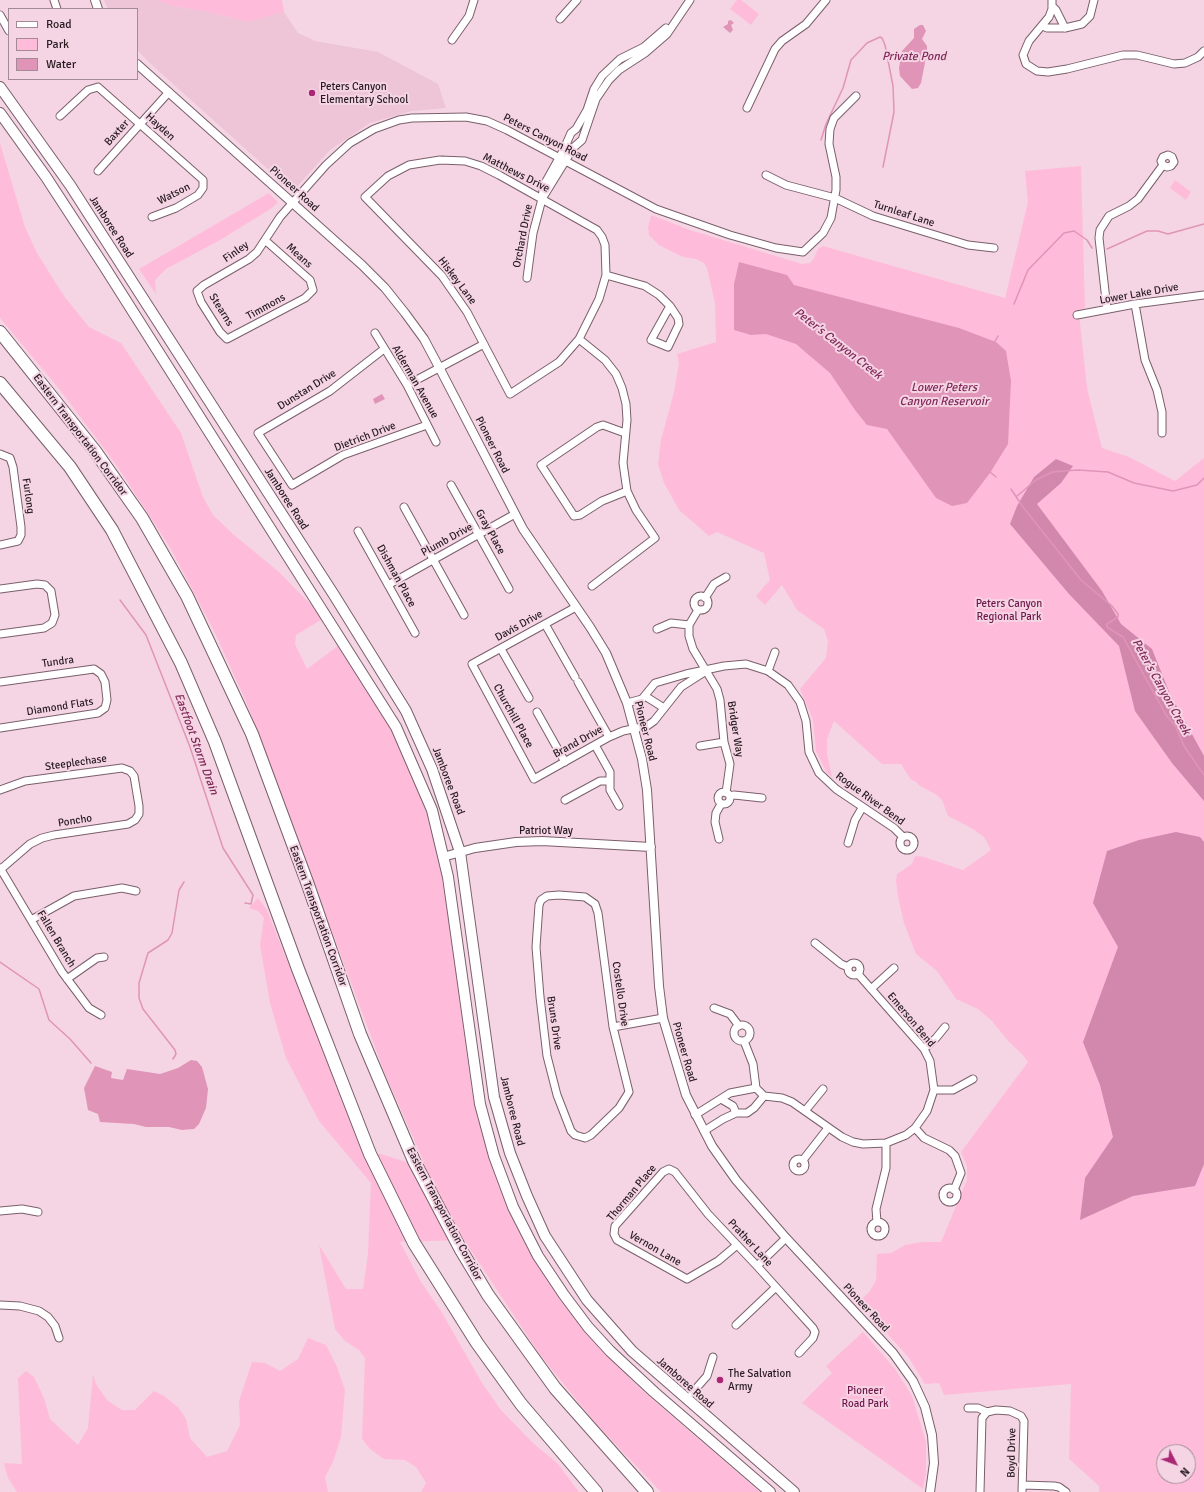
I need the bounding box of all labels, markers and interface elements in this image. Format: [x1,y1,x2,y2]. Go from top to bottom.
legend [8,8,138,80]
text: Road [46,17,72,32]
text: Park [46,37,69,52]
water label: Private Pond [882,50,946,64]
text: Water [46,57,76,72]
place label: Peters Canyon Elementary School [320,80,408,106]
marker: Peters Canyon Elementary School [307,88,317,98]
street label: Hayden [142,110,178,144]
street label: Peters Canyon Road [501,111,589,165]
street label: Baxter [102,117,132,149]
street label: Matthews Drive [480,151,552,195]
street label: Pioneer Road [267,163,321,215]
street label: Watson [156,180,192,208]
street label: Jamboree Road [86,193,136,261]
street label: Turnleaf Lane [872,198,936,230]
street label: Orchard Drive [510,203,536,269]
street label: Finley [221,238,251,266]
street label: Means [283,241,315,271]
street label: Hiskey Lane [435,255,479,307]
street label: Lower Lake Drive [1099,281,1179,307]
street label: Stearns [206,291,236,329]
street label: Timmons [244,291,288,323]
water label: Peter's Canyon Creek [791,305,885,383]
street label: Alderman Avenue [389,343,441,421]
street label: Dunstan Drive [275,367,339,413]
street label: Eastern Transportation Corridor [30,372,130,498]
water label: Lower Peters Canyon Reservoir [900,381,988,409]
street label: Pioneer Road [472,414,512,476]
street label: Dietrich Drive [332,419,398,455]
street label: Jamboree Road [261,465,311,533]
street label: Furlong [19,477,37,515]
street label: Gray Place [472,507,508,557]
street label: Plumb Drive [419,520,475,560]
street label: Dishman Place [373,542,419,610]
park label: Peters Canyon Regional Park [976,597,1042,623]
street label: Davis Drive [493,608,545,644]
water label: Peter's Canyon Creek [1129,637,1193,737]
street label: Tundra [41,653,75,671]
street label: Churchill Place [490,682,536,750]
water label: Eastfoot Storm Drain [171,691,221,797]
street label: Diamond Flats [26,695,94,719]
street label: Pioneer Road [631,699,659,763]
street label: Bridger Way [724,700,746,758]
street label: Brand Drive [551,723,605,761]
street label: Jamboree Road [429,745,467,817]
street label: Steeplechase [44,752,108,774]
street label: Rogue River Bend [833,770,907,828]
street label: Poncho [57,812,93,830]
street label: Patriot Way [519,824,573,838]
street label: Eastern Transportation Corridor [286,844,350,988]
street label: Fallen Branch [34,908,78,970]
street label: Costello Drive [609,961,631,1027]
street label: Emerson Bend [884,990,938,1050]
street label: Bruns Drive [544,995,564,1051]
street label: Pioneer Road [669,1020,699,1084]
street label: Jamboree Road [497,1075,527,1147]
street label: Eastern Transportation Corridor [403,1145,485,1283]
street label: Thorman Place [605,1162,659,1224]
street label: Prather Lane [725,1217,775,1269]
street label: Vernon Lane [627,1229,683,1269]
street label: Pioneer Road [840,1281,892,1335]
street label: Jamboree Road [654,1355,716,1411]
place label: The Salvation Army [728,1367,791,1393]
marker: The Salvation Army [715,1375,725,1385]
park label: Pioneer Road Park [841,1384,889,1410]
street label: Boyd Drive [1005,1428,1019,1478]
north arrow [1156,1444,1196,1484]
text: N [1177,1465,1192,1479]

